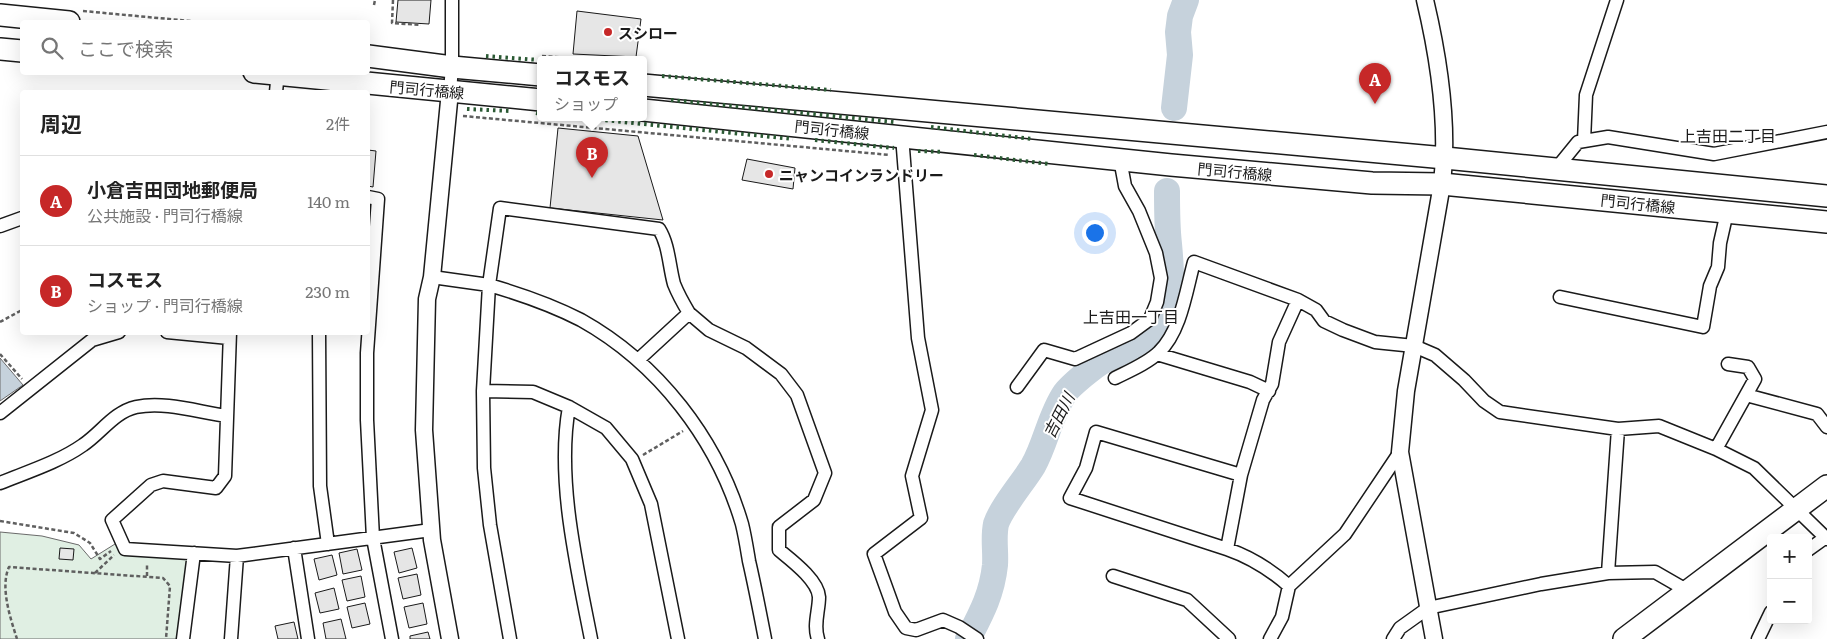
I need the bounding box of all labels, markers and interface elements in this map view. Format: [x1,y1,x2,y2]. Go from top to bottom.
search box [20,20,370,75]
place label: スシロー [618,21,678,44]
marker: スシロー [602,26,614,38]
icon: search [38,34,66,62]
text: ここで検索 [78,34,173,62]
popup [537,56,647,121]
text: コスモス [554,63,630,91]
pin: A [1359,63,1391,104]
street label: 門司行橋線 [389,74,465,104]
text: ショップ [554,91,618,115]
text: 周辺 [40,107,82,138]
text: 2件 [326,111,350,135]
street label: 門司行橋線 [793,114,871,144]
district label: 上吉田二丁目 [1680,123,1776,147]
pin: B [576,137,608,178]
street label: 門司行橋線 [1197,156,1273,186]
place label: ニャンコインランドリー [779,163,944,186]
marker: ニャンコインランドリー [763,168,775,180]
text: 小倉吉田団地郵便局 [87,175,258,203]
street label: 門司行橋線 [1599,188,1677,218]
text: A [50,189,62,213]
text: 140 m [307,189,350,213]
text: 公共施設 · 門司行橋線 [87,203,243,227]
your location [1082,220,1108,246]
text: コスモス [87,265,163,293]
text: B [50,279,62,303]
text: 230 m [305,279,350,303]
text: ショップ · 門司行橋線 [87,293,243,317]
district label: 上吉田一丁目 [1083,304,1179,328]
water label: 吉田川 [1036,386,1080,442]
map controls [1767,534,1812,624]
button: + [1767,534,1812,579]
button: − [1767,579,1812,624]

